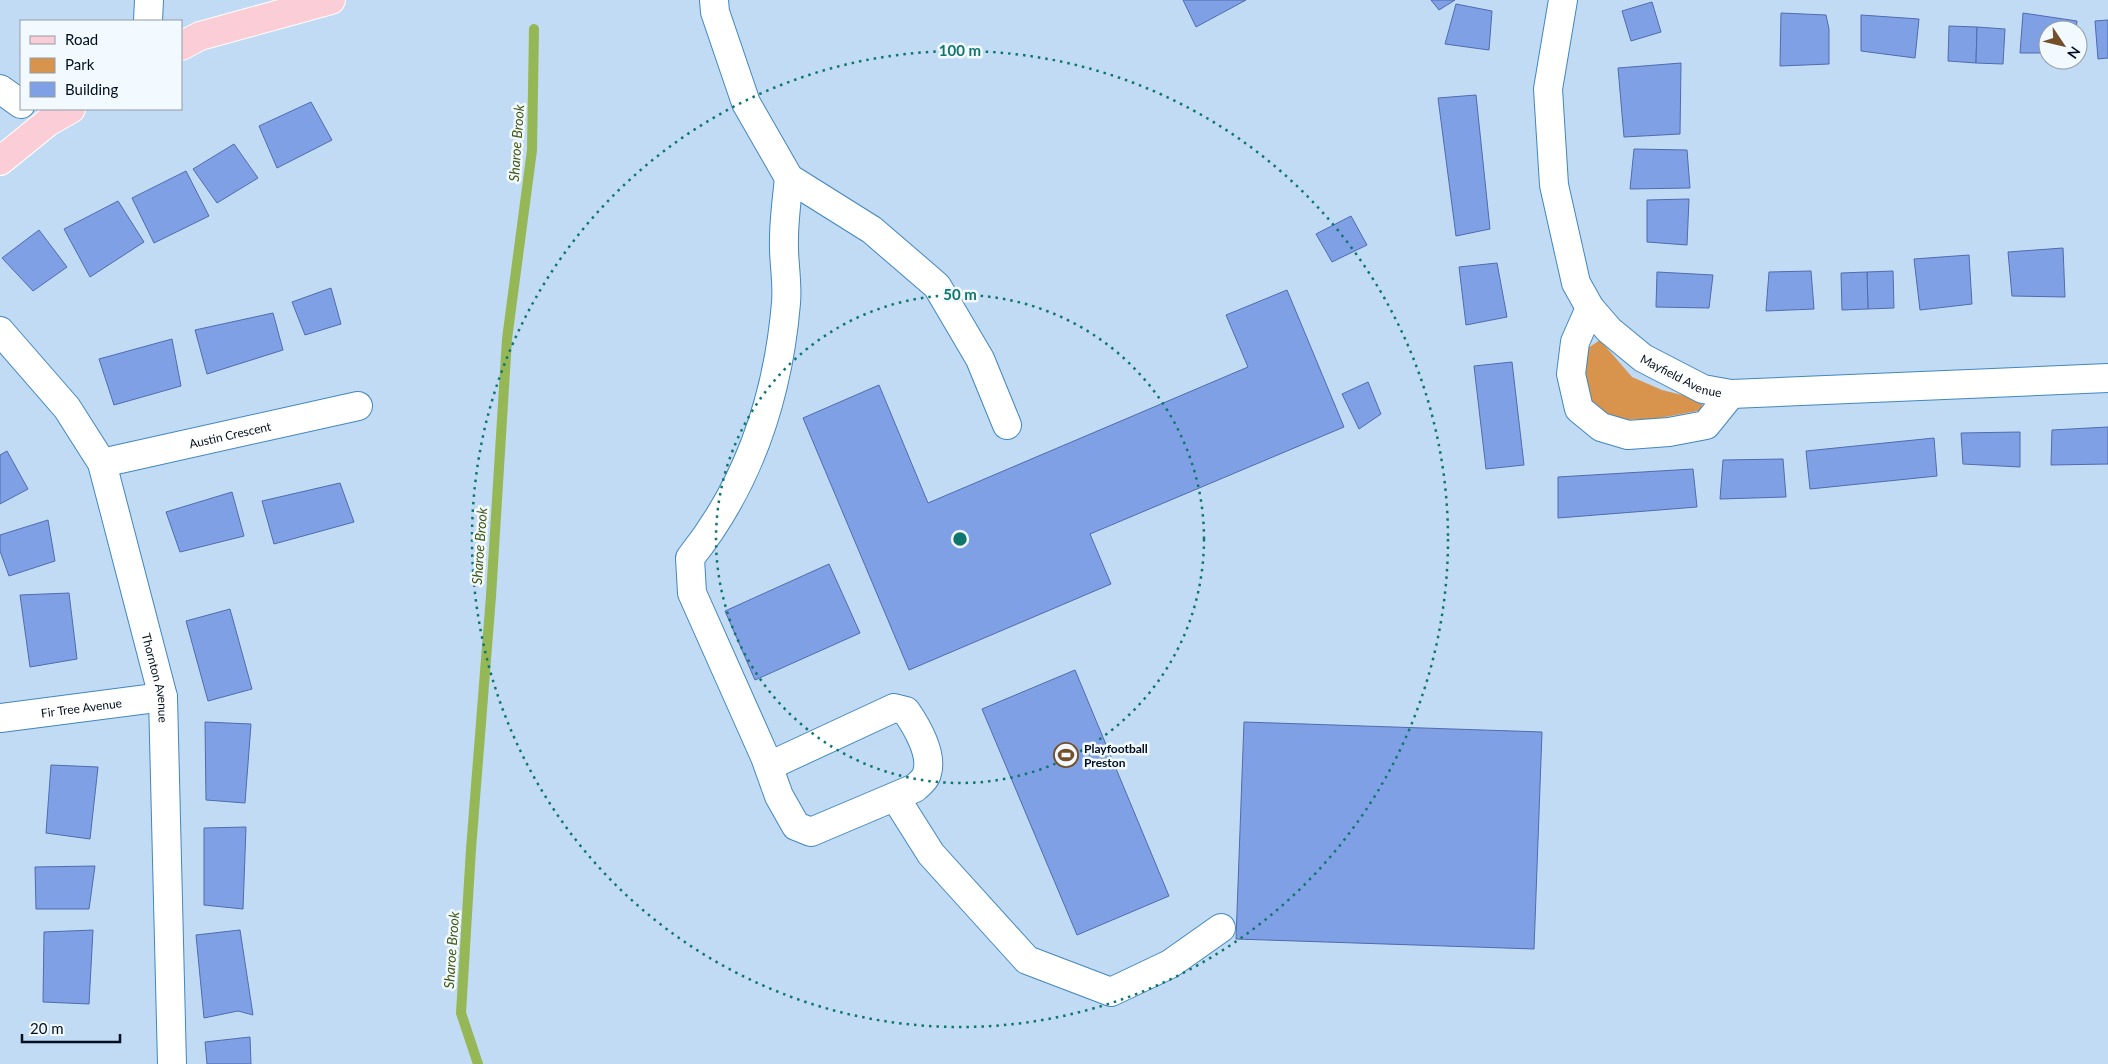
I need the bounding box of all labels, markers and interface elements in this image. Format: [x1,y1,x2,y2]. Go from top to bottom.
legend [20,20,182,110]
north arrow [2038,20,2088,70]
text: Road [65,30,98,48]
text: 100 m [939,41,981,59]
text: N [2064,43,2084,62]
text: Park [65,55,95,73]
text: Building [65,80,118,98]
water label: Sharoe Brook [505,103,527,182]
text: 50 m [943,285,977,303]
street label: Mayfield Avenue [1638,351,1723,400]
street label: Austin Crescent [187,418,273,451]
water label: Sharoe Brook [468,506,490,585]
centre of rings [951,530,969,548]
street label: Thornton Avenue [139,631,171,723]
street label: Fir Tree Avenue [40,695,123,720]
place label: Playfootball Preston [1084,741,1148,770]
sports icon: Playfootball Preston [1053,742,1079,768]
water label: Sharoe Brook [440,910,462,989]
scale bar [22,1012,120,1044]
text: 20 m [30,1019,64,1037]

